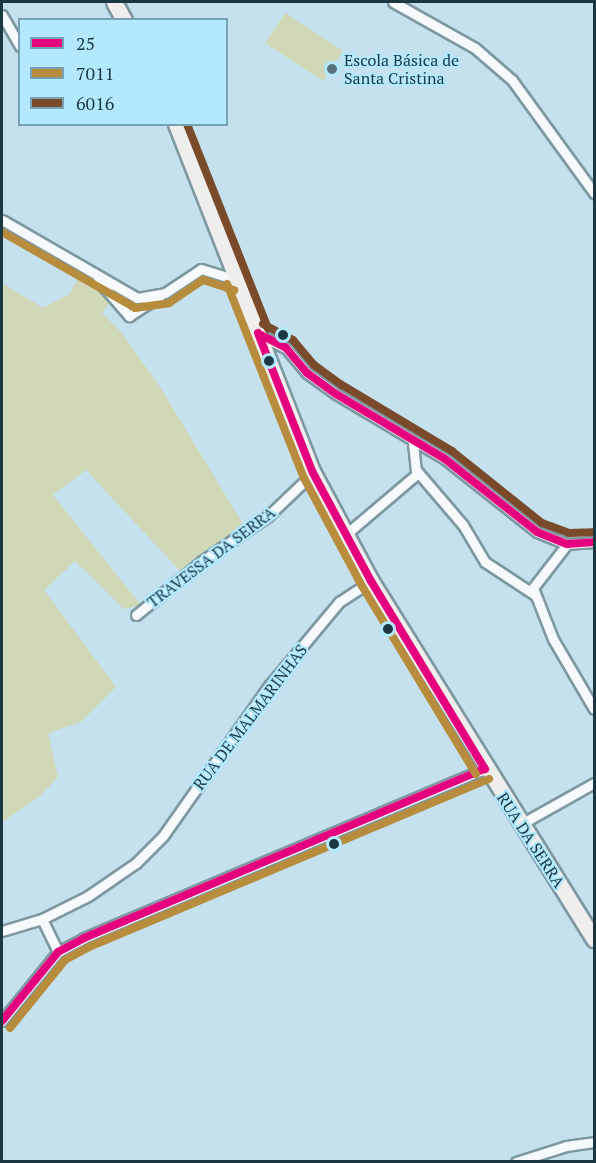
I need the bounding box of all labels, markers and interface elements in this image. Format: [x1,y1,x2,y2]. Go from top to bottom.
legend [18,18,228,126]
text: 25 [76,31,95,55]
place label: Escola Básica de Santa Cristina [344,50,459,88]
text: 7011 [76,61,114,85]
marker: Escola Básica de Santa Cristina [325,62,339,76]
text: 6016 [76,91,114,115]
unlabelled marker [277,329,289,341]
unlabelled marker [263,355,275,367]
street label: TRAVESSA DA SERRA [143,502,279,612]
unlabelled marker [382,623,394,635]
street label: RUA DE MALMARINHAS [189,640,311,794]
street label: RUA DA SERRA [493,789,569,891]
unlabelled marker [328,838,340,850]

